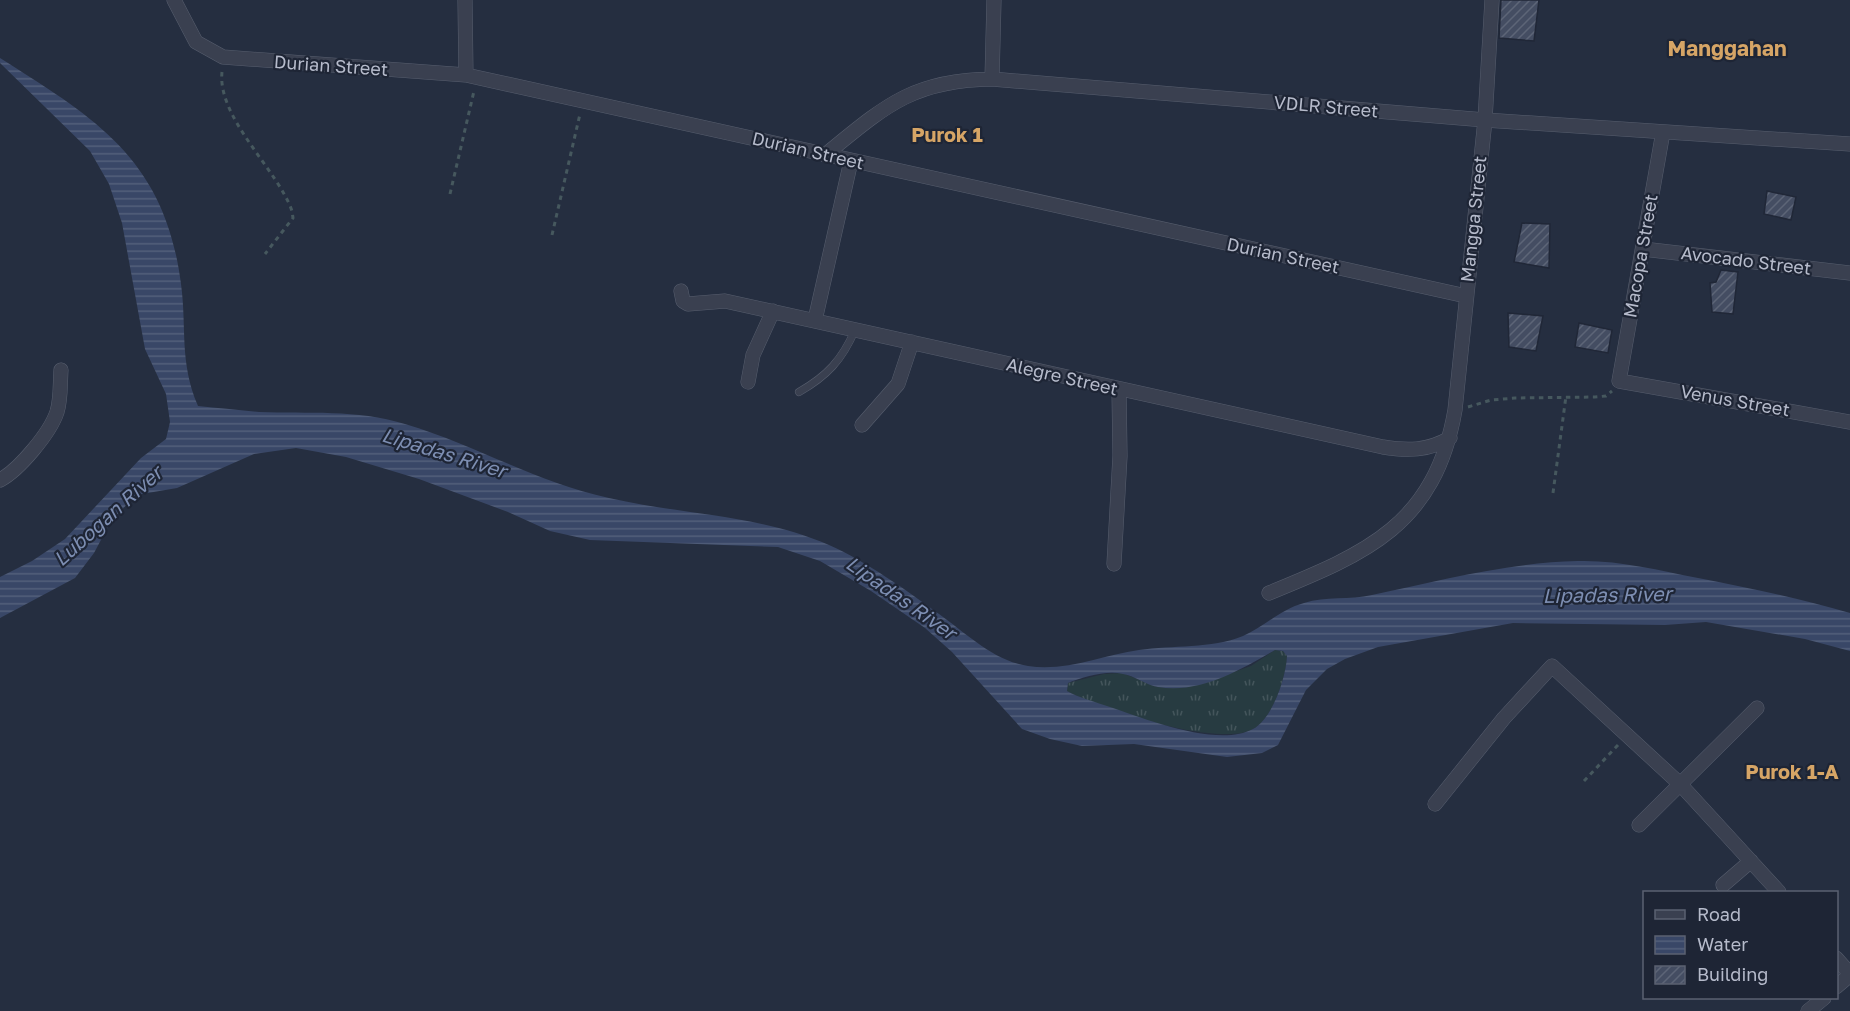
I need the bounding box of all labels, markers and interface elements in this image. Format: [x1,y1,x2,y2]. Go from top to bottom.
district label: Manggahan [1667,35,1787,61]
street label: Durian Street [273,50,389,80]
street label: VDLR Street [1273,90,1379,122]
district label: Purok 1 [911,122,983,146]
street label: Durian Street [750,126,866,174]
street label: Mangga Street [1455,155,1491,283]
street label: Macopa Street [1618,192,1662,319]
street label: Durian Street [1225,232,1341,278]
street label: Avocado Street [1680,241,1813,279]
street label: Alegre Street [1004,353,1120,400]
street label: Venus Street [1679,380,1792,420]
water label: Lipadas River [379,422,512,483]
water label: Lubogan River [48,458,169,571]
water label: Lipadas River [842,550,964,646]
water label: Lipadas River [1542,581,1675,607]
district label: Purok 1-A [1745,759,1839,783]
legend [1643,891,1838,999]
text: Road [1697,903,1741,925]
text: Water [1697,933,1748,955]
text: Building [1697,963,1768,985]

